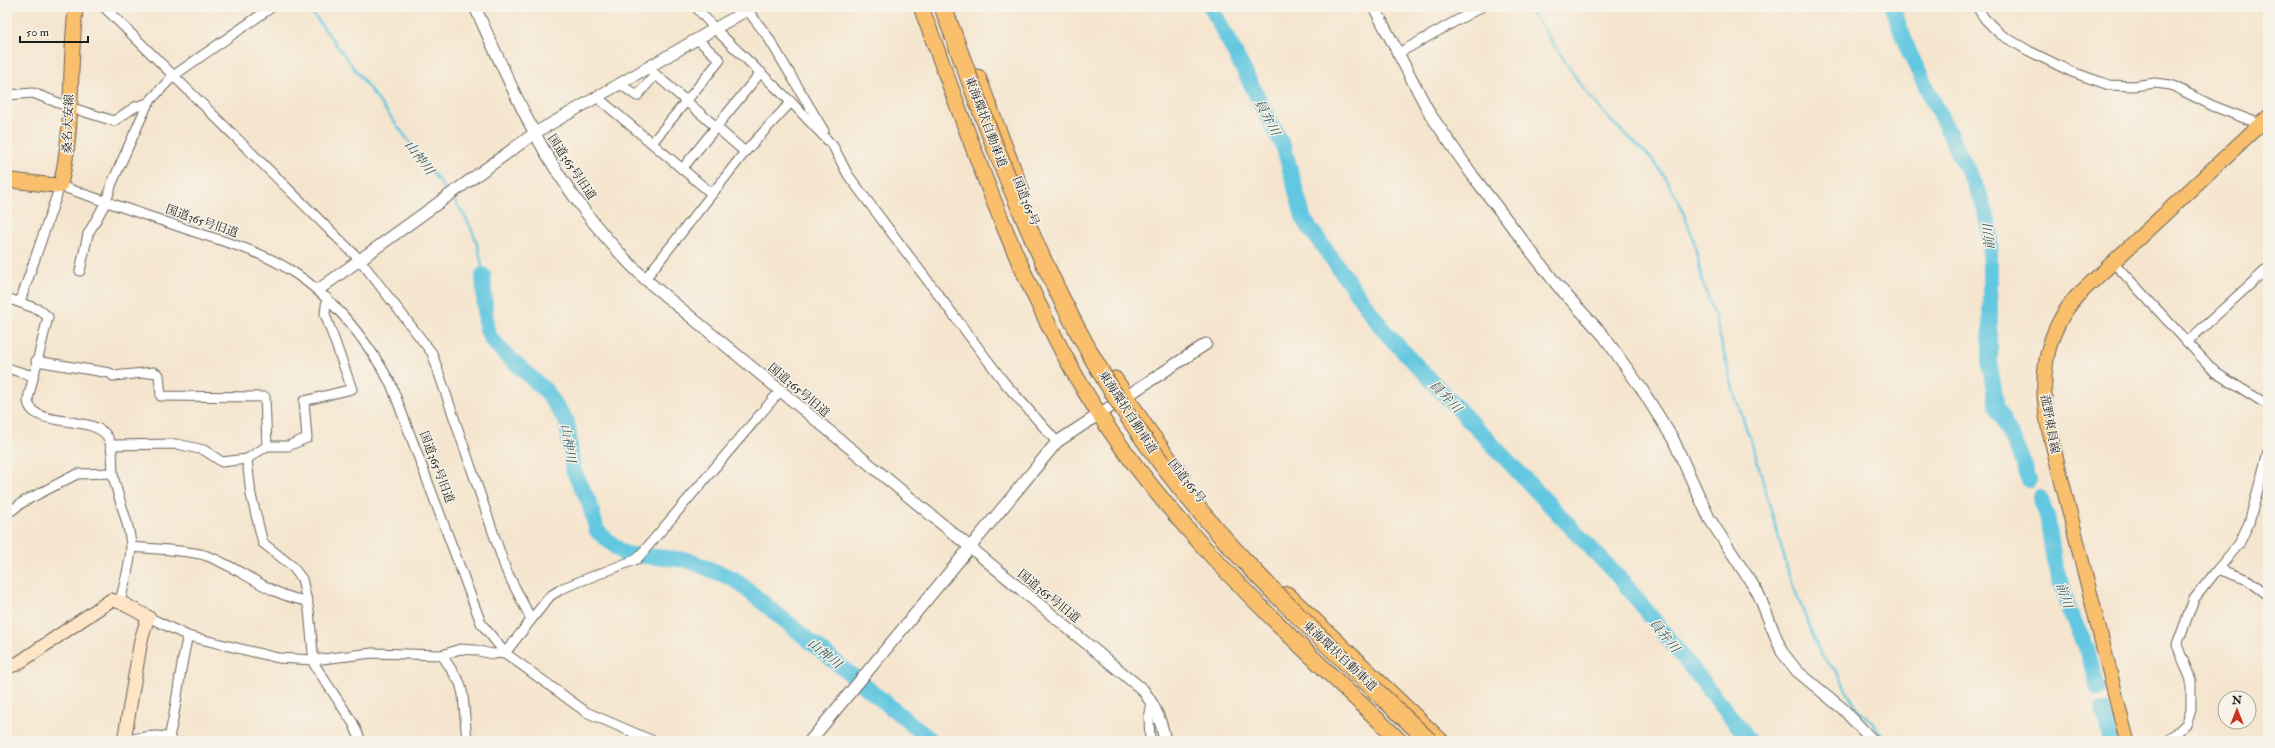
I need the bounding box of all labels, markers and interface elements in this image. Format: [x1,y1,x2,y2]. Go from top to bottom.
scale bar [20,18,88,44]
text: 50 m [26,25,50,40]
street label: 東海環状自動車道 [961,75,1010,170]
street label: 桑名大安線 [60,94,77,154]
water label: 員弁川 [1251,96,1284,140]
street label: 国道365号旧道 [544,132,599,203]
water label: 山神川 [401,137,439,180]
street label: 国道365号 [1009,174,1042,228]
street label: 国道365号旧道 [163,202,240,241]
water label: 前川 [1980,221,1998,250]
street label: 国道365号旧道 [765,360,833,421]
street label: 東海環状自動車道 [1095,368,1160,457]
water label: 員弁川 [1426,377,1466,418]
street label: 菰野東員線 [2037,393,2062,455]
water label: 山神川 [557,423,579,466]
street label: 国道365号旧道 [416,429,457,505]
street label: 国道365号 [1165,456,1209,506]
street label: 国道365号旧道 [1014,567,1083,626]
water label: 前川 [2052,580,2076,612]
water label: 員弁川 [1646,615,1684,657]
street label: 東海環状自動車道 [1299,618,1380,695]
water label: 山神川 [804,635,846,674]
north arrow [2217,690,2257,730]
text: N [2231,694,2243,707]

